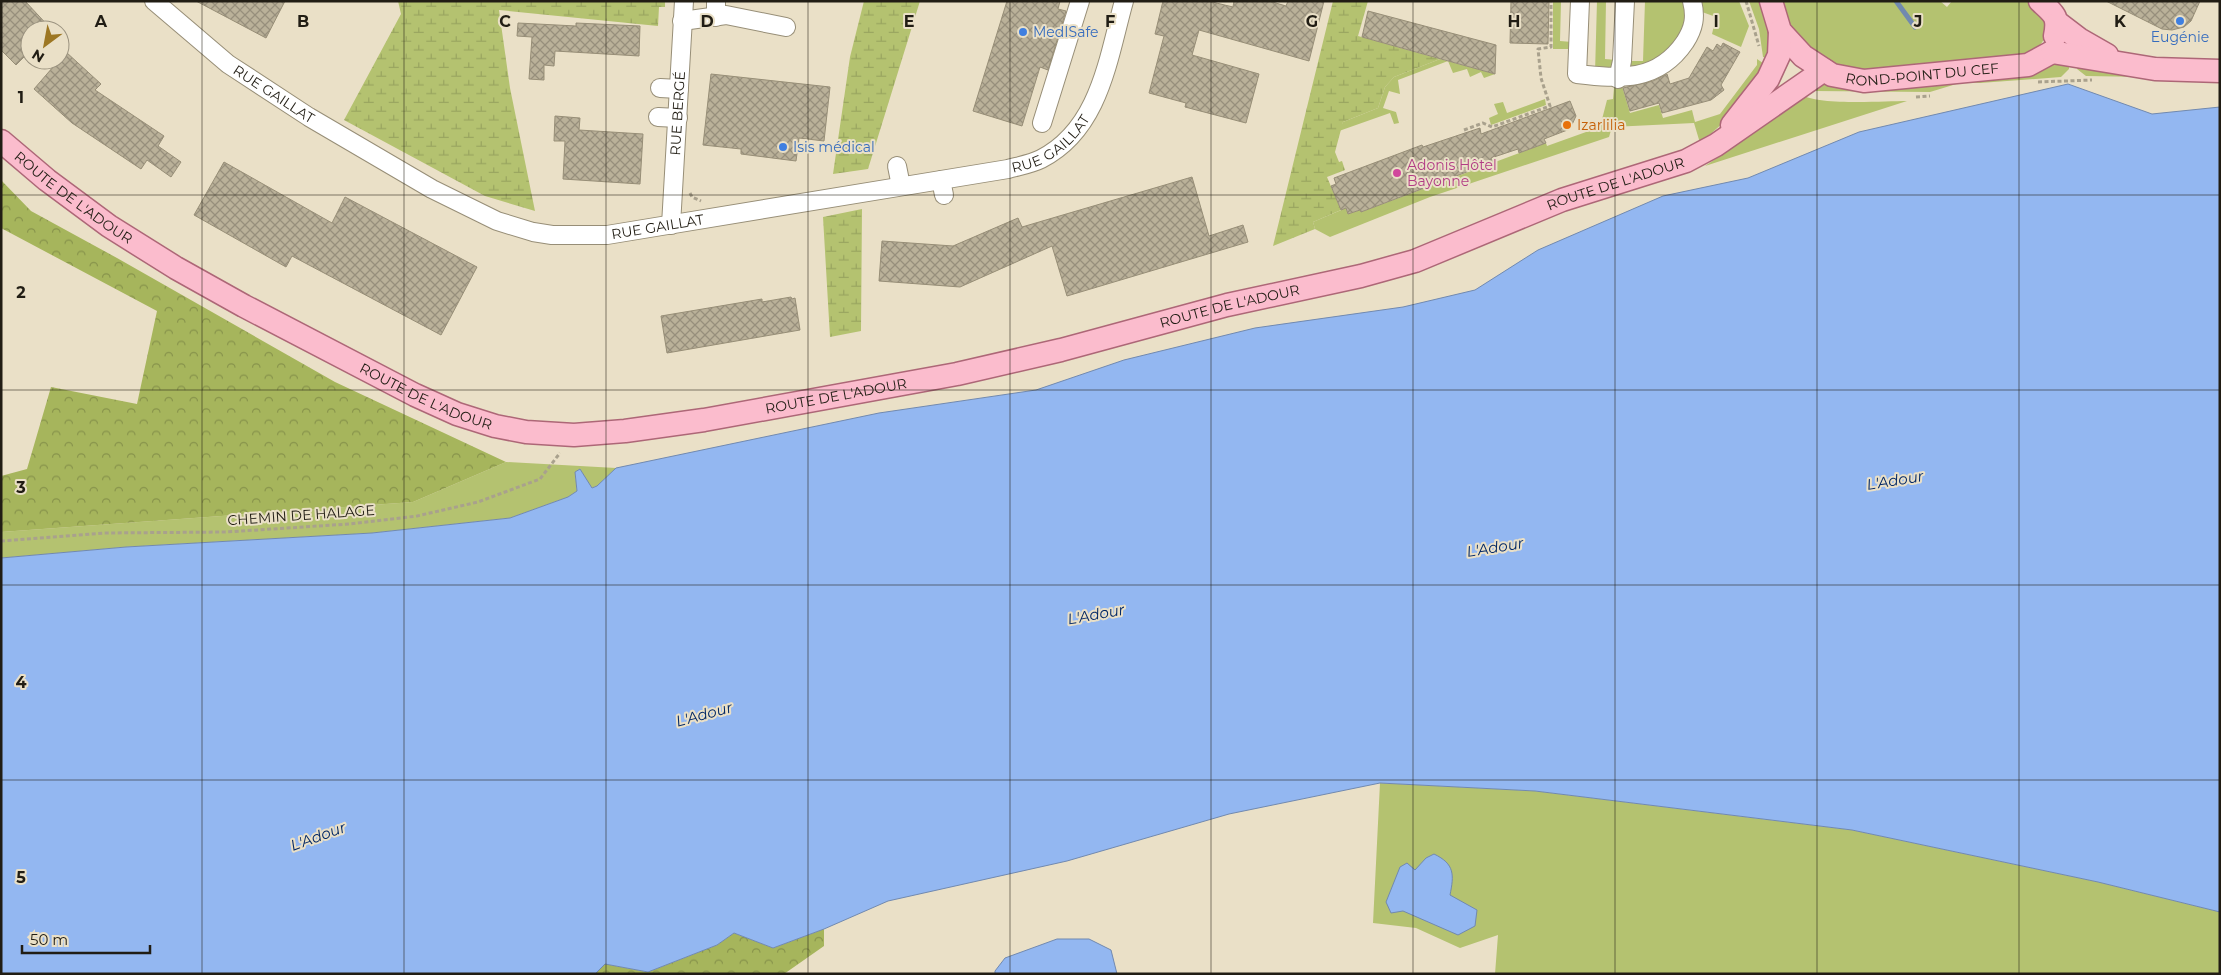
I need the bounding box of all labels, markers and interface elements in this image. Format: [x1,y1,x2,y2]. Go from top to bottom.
text: A [94,12,108,31]
text: B [297,12,309,31]
text: C [499,12,511,31]
text: D [700,12,714,31]
text: E [904,12,914,31]
text: F [1105,12,1115,31]
text: G [1306,12,1318,31]
text: H [1508,12,1520,31]
text: I [1713,12,1719,31]
text: J [1913,12,1922,31]
text: K [2114,12,2127,31]
marker: Eugénie [2174,15,2186,27]
north arrow [20,20,70,70]
place label: MedISafe [1033,23,1099,41]
marker: MedISafe [1017,26,1029,38]
place label: Eugénie [2151,28,2209,46]
text: N [29,45,48,67]
street label: ROND-POINT DU CEF [1844,59,2000,91]
street label: RUE GAILLAT [230,61,318,127]
street label: RUE BERGÉ [666,70,689,156]
text: 1 [18,88,24,107]
street label: RUE GAILLAT [1010,111,1094,177]
place label: Izarlilia [1577,116,1625,134]
marker: Izarlilia [1561,119,1573,131]
place label: Isis médical [793,138,875,156]
marker: Isis médical [777,141,789,153]
street label: ROUTE DE L'ADOUR [11,147,136,248]
street label: ROUTE DE L'ADOUR [1544,153,1687,214]
place label: Adonis Hôtel Bayonne [1407,156,1497,190]
marker: Adonis Hôtel Bayonne [1391,167,1403,179]
street label: RUE GAILLAT [610,210,705,243]
street label: ROUTE DE L'ADOUR [1158,281,1301,332]
text: 2 [16,283,26,302]
street label: ROUTE DE L'ADOUR [357,359,494,434]
street label: ROUTE DE L'ADOUR [764,374,908,418]
water label: L'Adour [1865,466,1926,494]
text: 3 [15,478,26,497]
street label: CHEMIN DE HALAGE [227,501,375,529]
water label: L'Adour [1465,533,1526,561]
water label: L'Adour [1066,599,1127,628]
text: 4 [15,673,27,692]
water label: L'Adour [674,697,735,731]
water label: L'Adour [288,817,349,855]
text: 5 [16,868,26,887]
scale bar [22,922,150,954]
text: 50 m [30,930,68,949]

